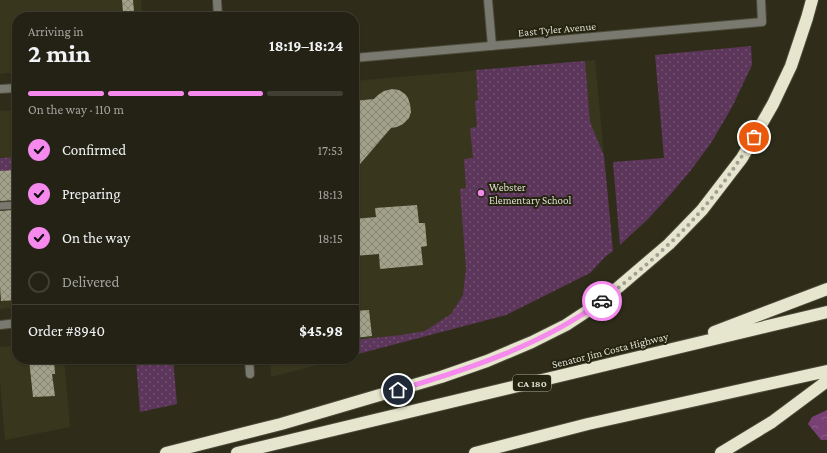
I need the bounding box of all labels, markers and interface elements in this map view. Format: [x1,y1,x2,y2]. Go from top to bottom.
street label: East Tyler Avenue [518,20,597,39]
text: Arriving in [28,24,84,39]
text: 18:19–18:24 [269,38,343,54]
text: 2 min [28,39,91,68]
text: On the way · 110 m [28,102,124,117]
pin [737,120,771,154]
icon: bag [743,126,765,148]
icon: check [28,139,50,161]
text: Confirmed [62,142,126,158]
text: 17:53 [318,143,343,158]
place label: Webster Elementary School [489,181,572,207]
icon: check [28,183,50,205]
text: Preparing [62,186,121,202]
text: 18:13 [318,187,343,202]
marker: Webster Elementary School [476,188,486,198]
icon: check [28,227,50,249]
text: On the way [62,230,130,246]
text: 18:15 [318,231,343,246]
text: Delivered [62,274,119,290]
courier [582,281,622,321]
icon: car [591,290,613,312]
text: Order #8940 [28,323,105,339]
text: $45.98 [299,323,343,339]
street label: Senator Jim Costa Highway [551,330,671,371]
pin [381,373,415,407]
road number: CA 180 [513,375,551,391]
icon: home [387,379,409,401]

